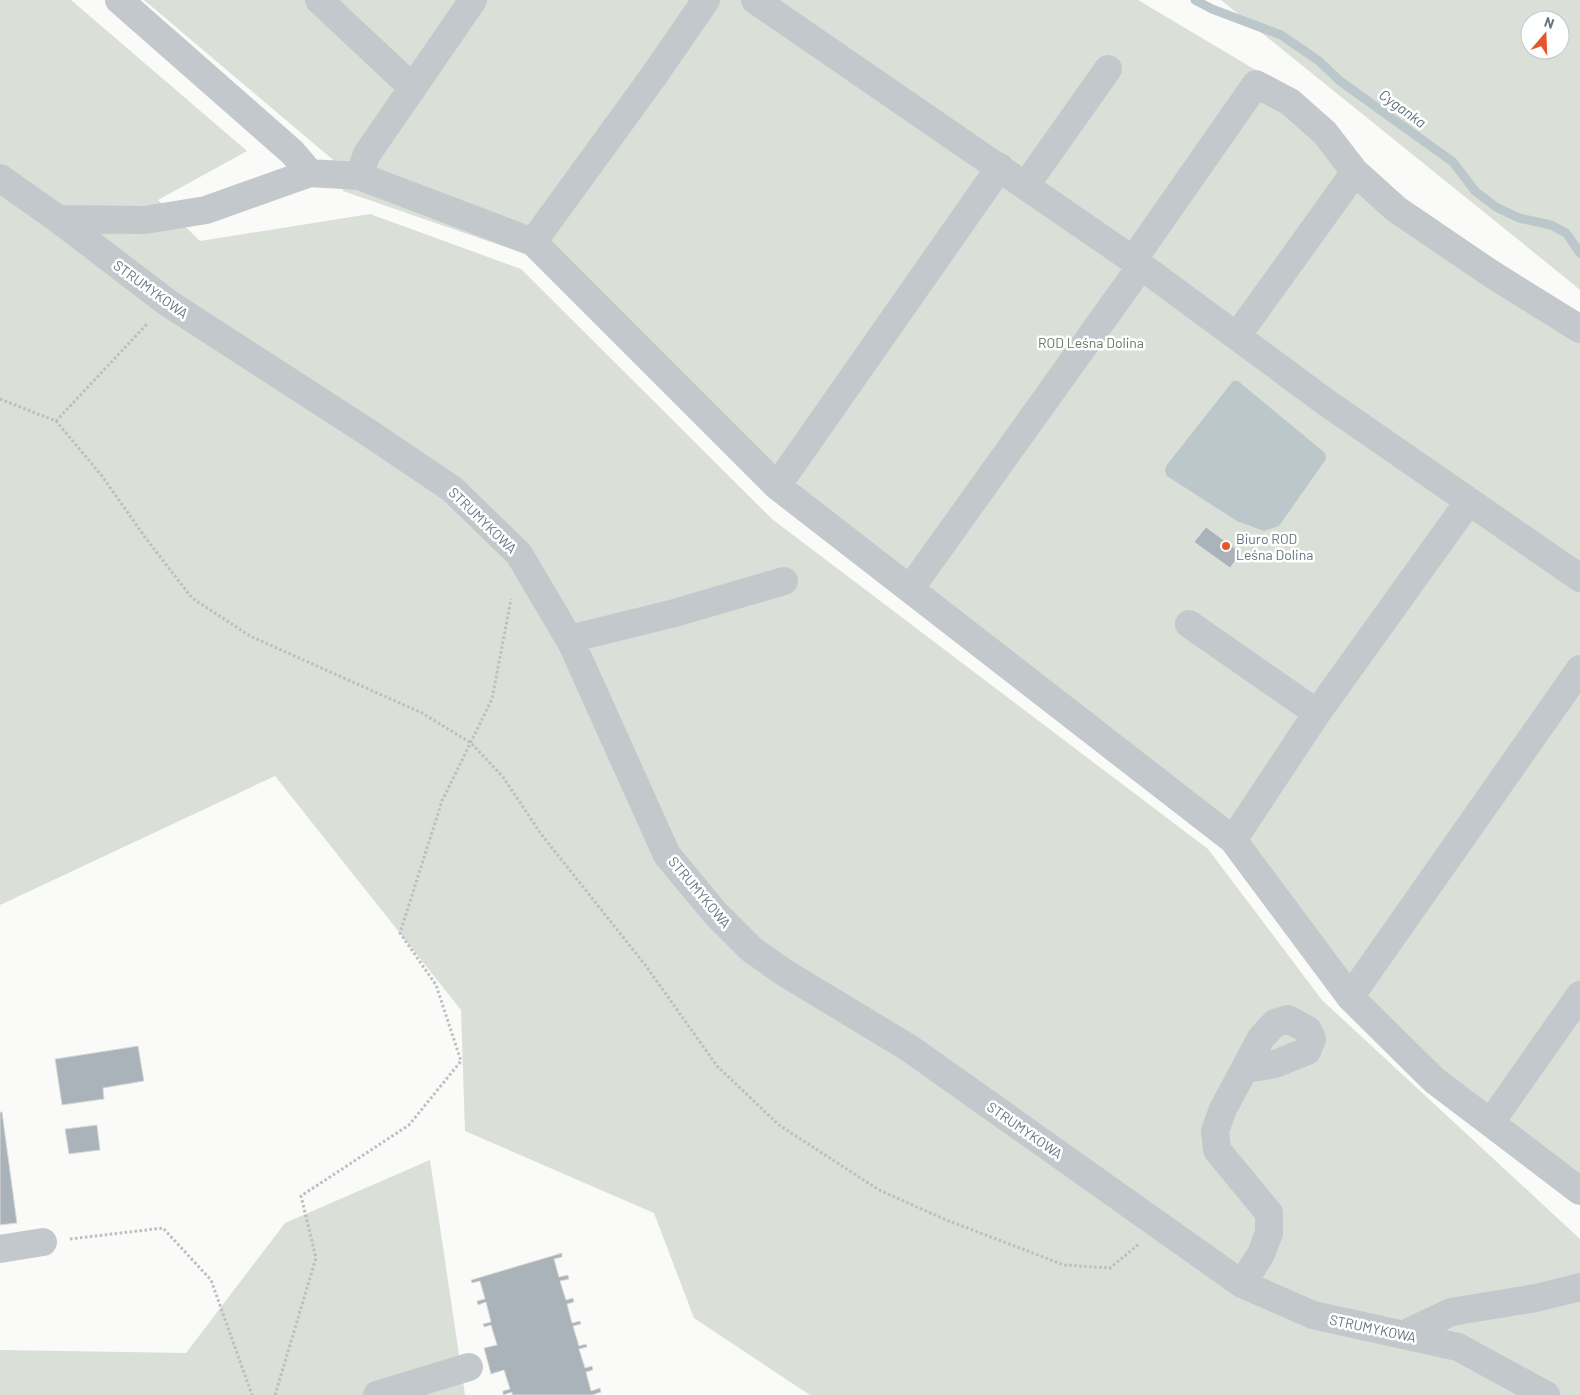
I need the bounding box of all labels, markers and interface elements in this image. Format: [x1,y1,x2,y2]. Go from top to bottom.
north arrow [1520,10,1570,60]
text: N [1542,13,1557,32]
water label: Cyganka [1376,85,1430,131]
street label: STRUMYKOWA [110,256,192,322]
park label: ROD Leśna Dolina [1038,334,1144,351]
street label: STRUMYKOWA [445,483,521,557]
place label: Biuro ROD Leśna Dolina [1236,530,1313,563]
marker: Biuro ROD Leśna Dolina [1220,540,1232,552]
street label: STRUMYKOWA [665,853,735,932]
street label: STRUMYKOWA [984,1098,1066,1162]
street label: STRUMYKOWA [1328,1311,1418,1346]

